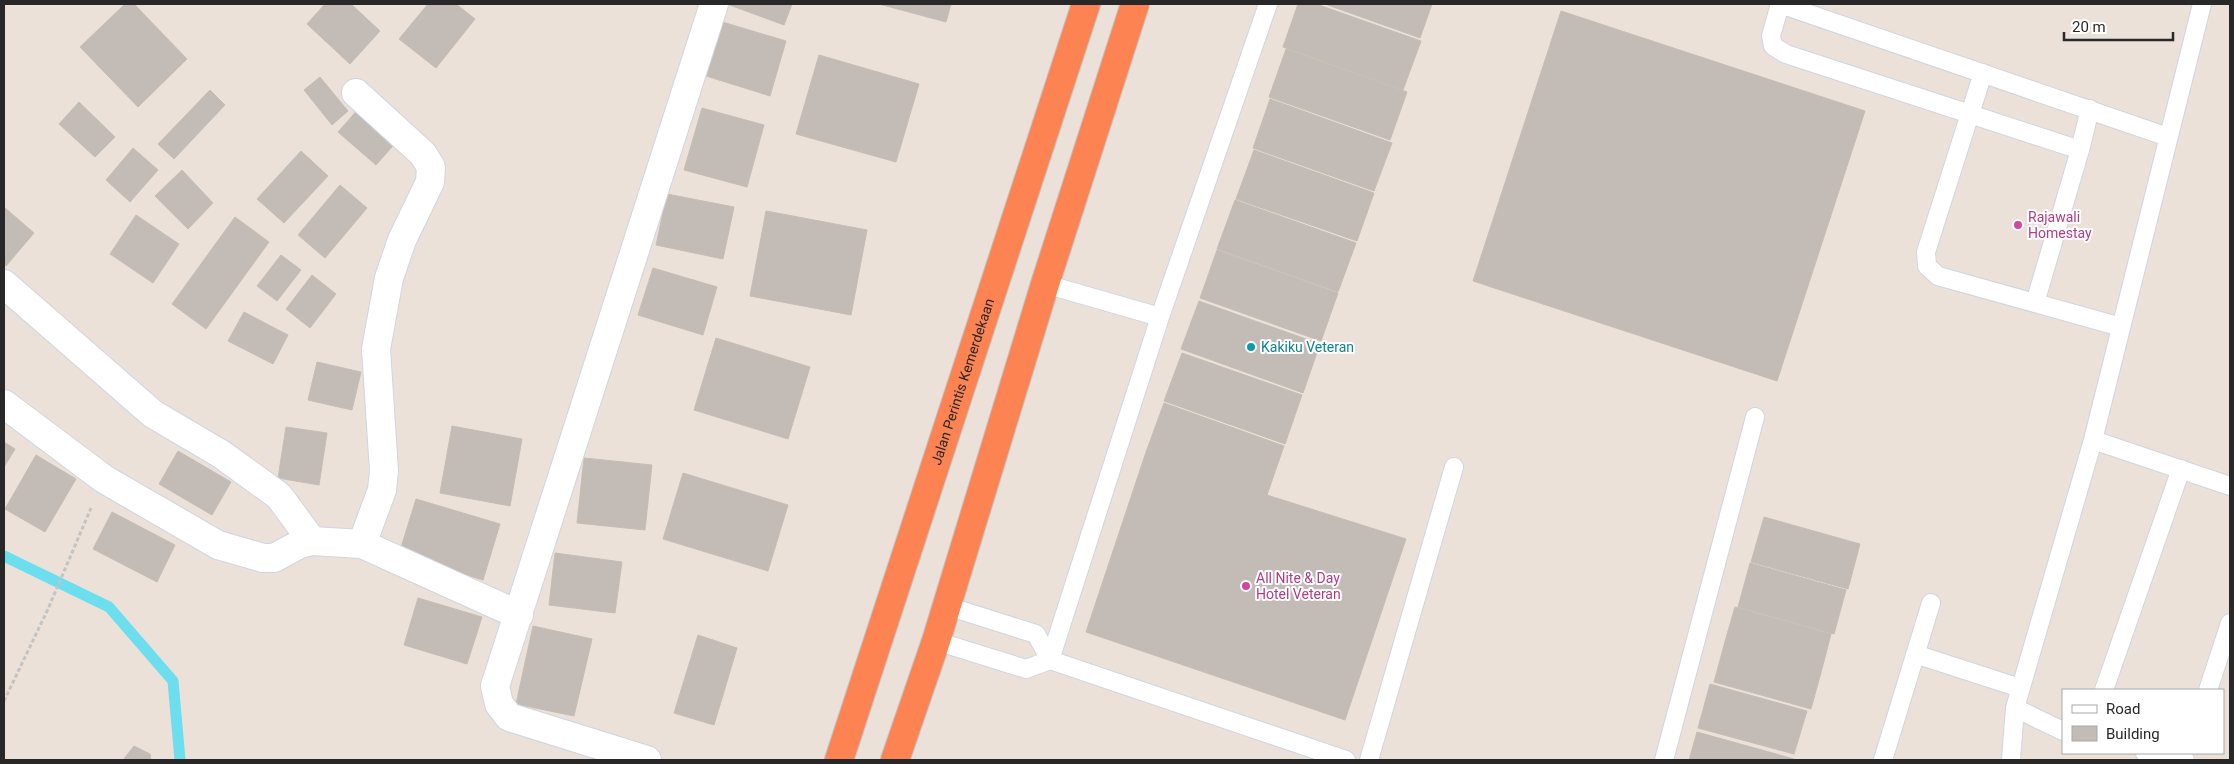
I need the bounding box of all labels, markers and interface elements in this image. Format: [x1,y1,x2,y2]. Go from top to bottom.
scale bar [2064,10,2173,42]
text: 20 m [2072,18,2106,36]
place label: Rajawali Homestay [2028,209,2092,241]
marker: Rajawali Homestay [2012,219,2024,231]
street label: Jalan Perintis Kemerdekaan [928,296,997,467]
place label: Kakiku Veteran [1261,339,1354,355]
marker: Kakiku Veteran [1245,341,1257,353]
place label: All Nite & Day Hotel Veteran [1256,570,1341,602]
marker: All Nite & Day Hotel Veteran [1240,580,1252,592]
legend [2062,689,2224,754]
text: Road [2106,700,2140,718]
text: Building [2106,725,2160,743]

